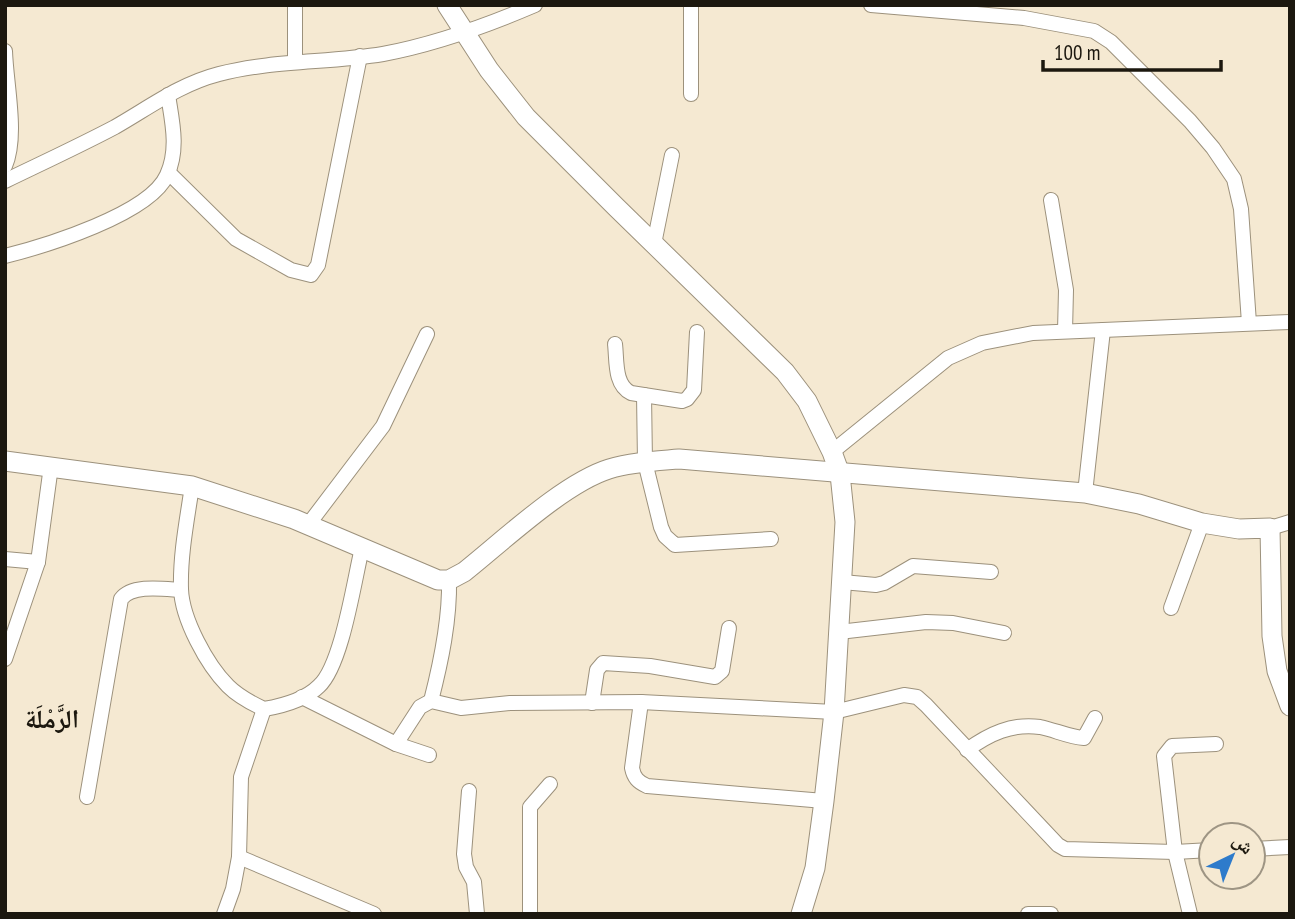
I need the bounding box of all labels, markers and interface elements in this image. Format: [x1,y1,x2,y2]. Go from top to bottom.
scale bar [1043,28,1222,72]
text: 100 m [1054,39,1100,66]
district label: الرَّمْلَة [25,702,79,735]
north arrow [1197,821,1267,891]
text: ش [1228,828,1259,859]

